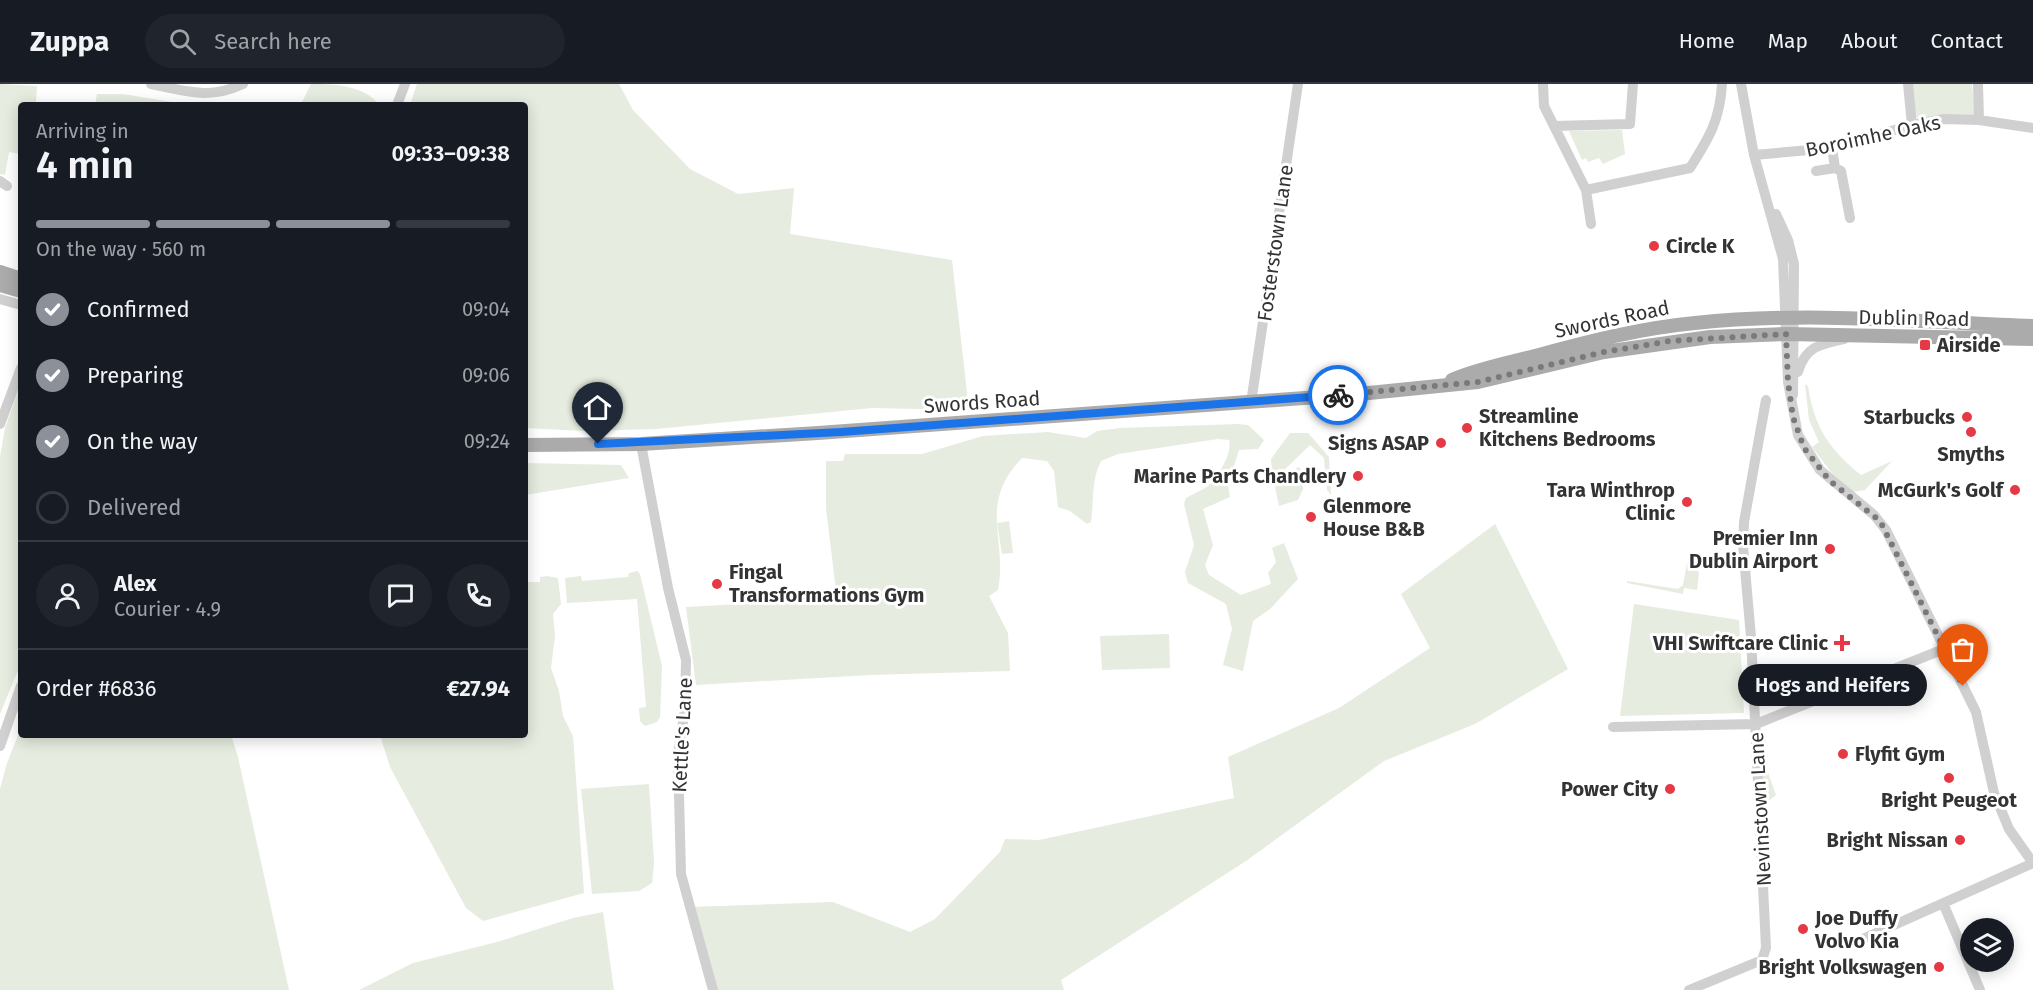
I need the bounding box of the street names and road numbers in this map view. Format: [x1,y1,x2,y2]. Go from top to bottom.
street label: Boroimhe Oaks [1803,110,1943,162]
street label: Fosterstown Lane [1252,163,1298,323]
street label: Swords Road [1552,295,1672,343]
street label: Dublin Road [1858,305,1970,331]
street label: Swords Road [923,386,1041,418]
street label: Kettle's Lane [667,677,697,793]
street label: Nevinstown Lane [1744,731,1776,887]

